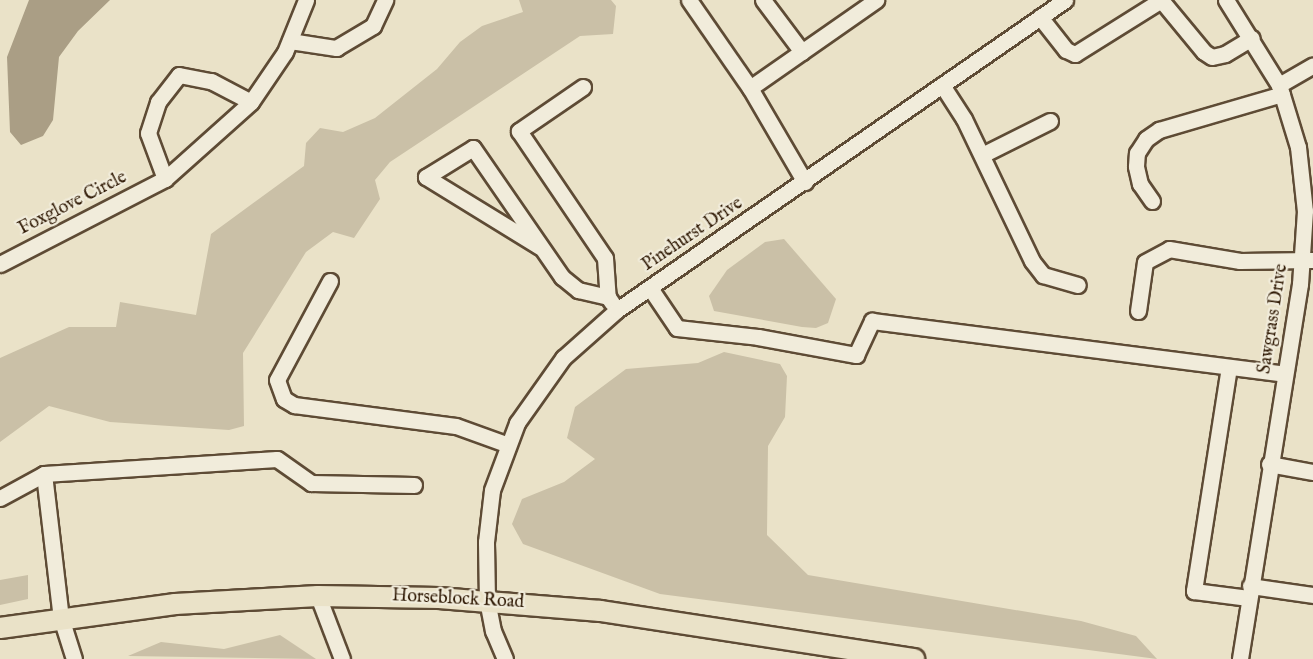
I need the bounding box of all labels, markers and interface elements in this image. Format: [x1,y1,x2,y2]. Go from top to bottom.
street label: Foxglove Circle [15,167,131,241]
street label: Pinehurst Drive [639,193,747,277]
street label: Sawgrass Drive [1255,262,1293,376]
street label: Horseblock Road [391,586,525,614]

